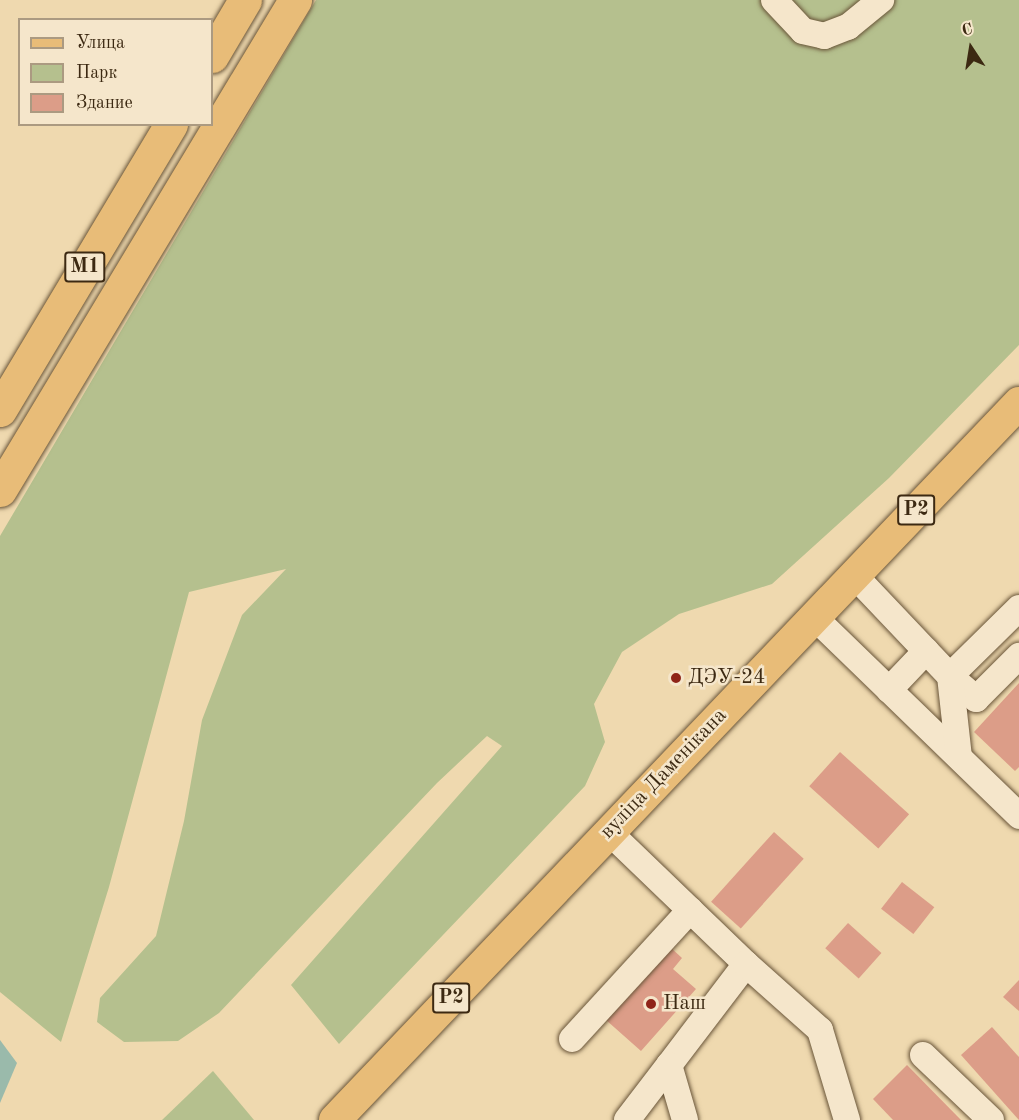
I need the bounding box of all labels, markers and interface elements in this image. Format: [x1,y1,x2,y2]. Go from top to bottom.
legend [18,18,213,126]
north arrow [941,18,1001,78]
text: С [960,21,974,39]
text: Улица [76,34,125,52]
text: Парк [76,64,117,82]
text: Здание [76,94,133,112]
road number: М1 [64,250,106,284]
road number: Р2 [896,493,936,527]
place label: ДЭУ-24 [688,665,765,691]
marker: ДЭУ-24 [669,671,683,685]
street label: вуліца Даменікана [595,703,733,845]
road number: Р2 [432,981,470,1015]
place label: Наш [663,991,706,1017]
marker: Наш [644,997,658,1011]

